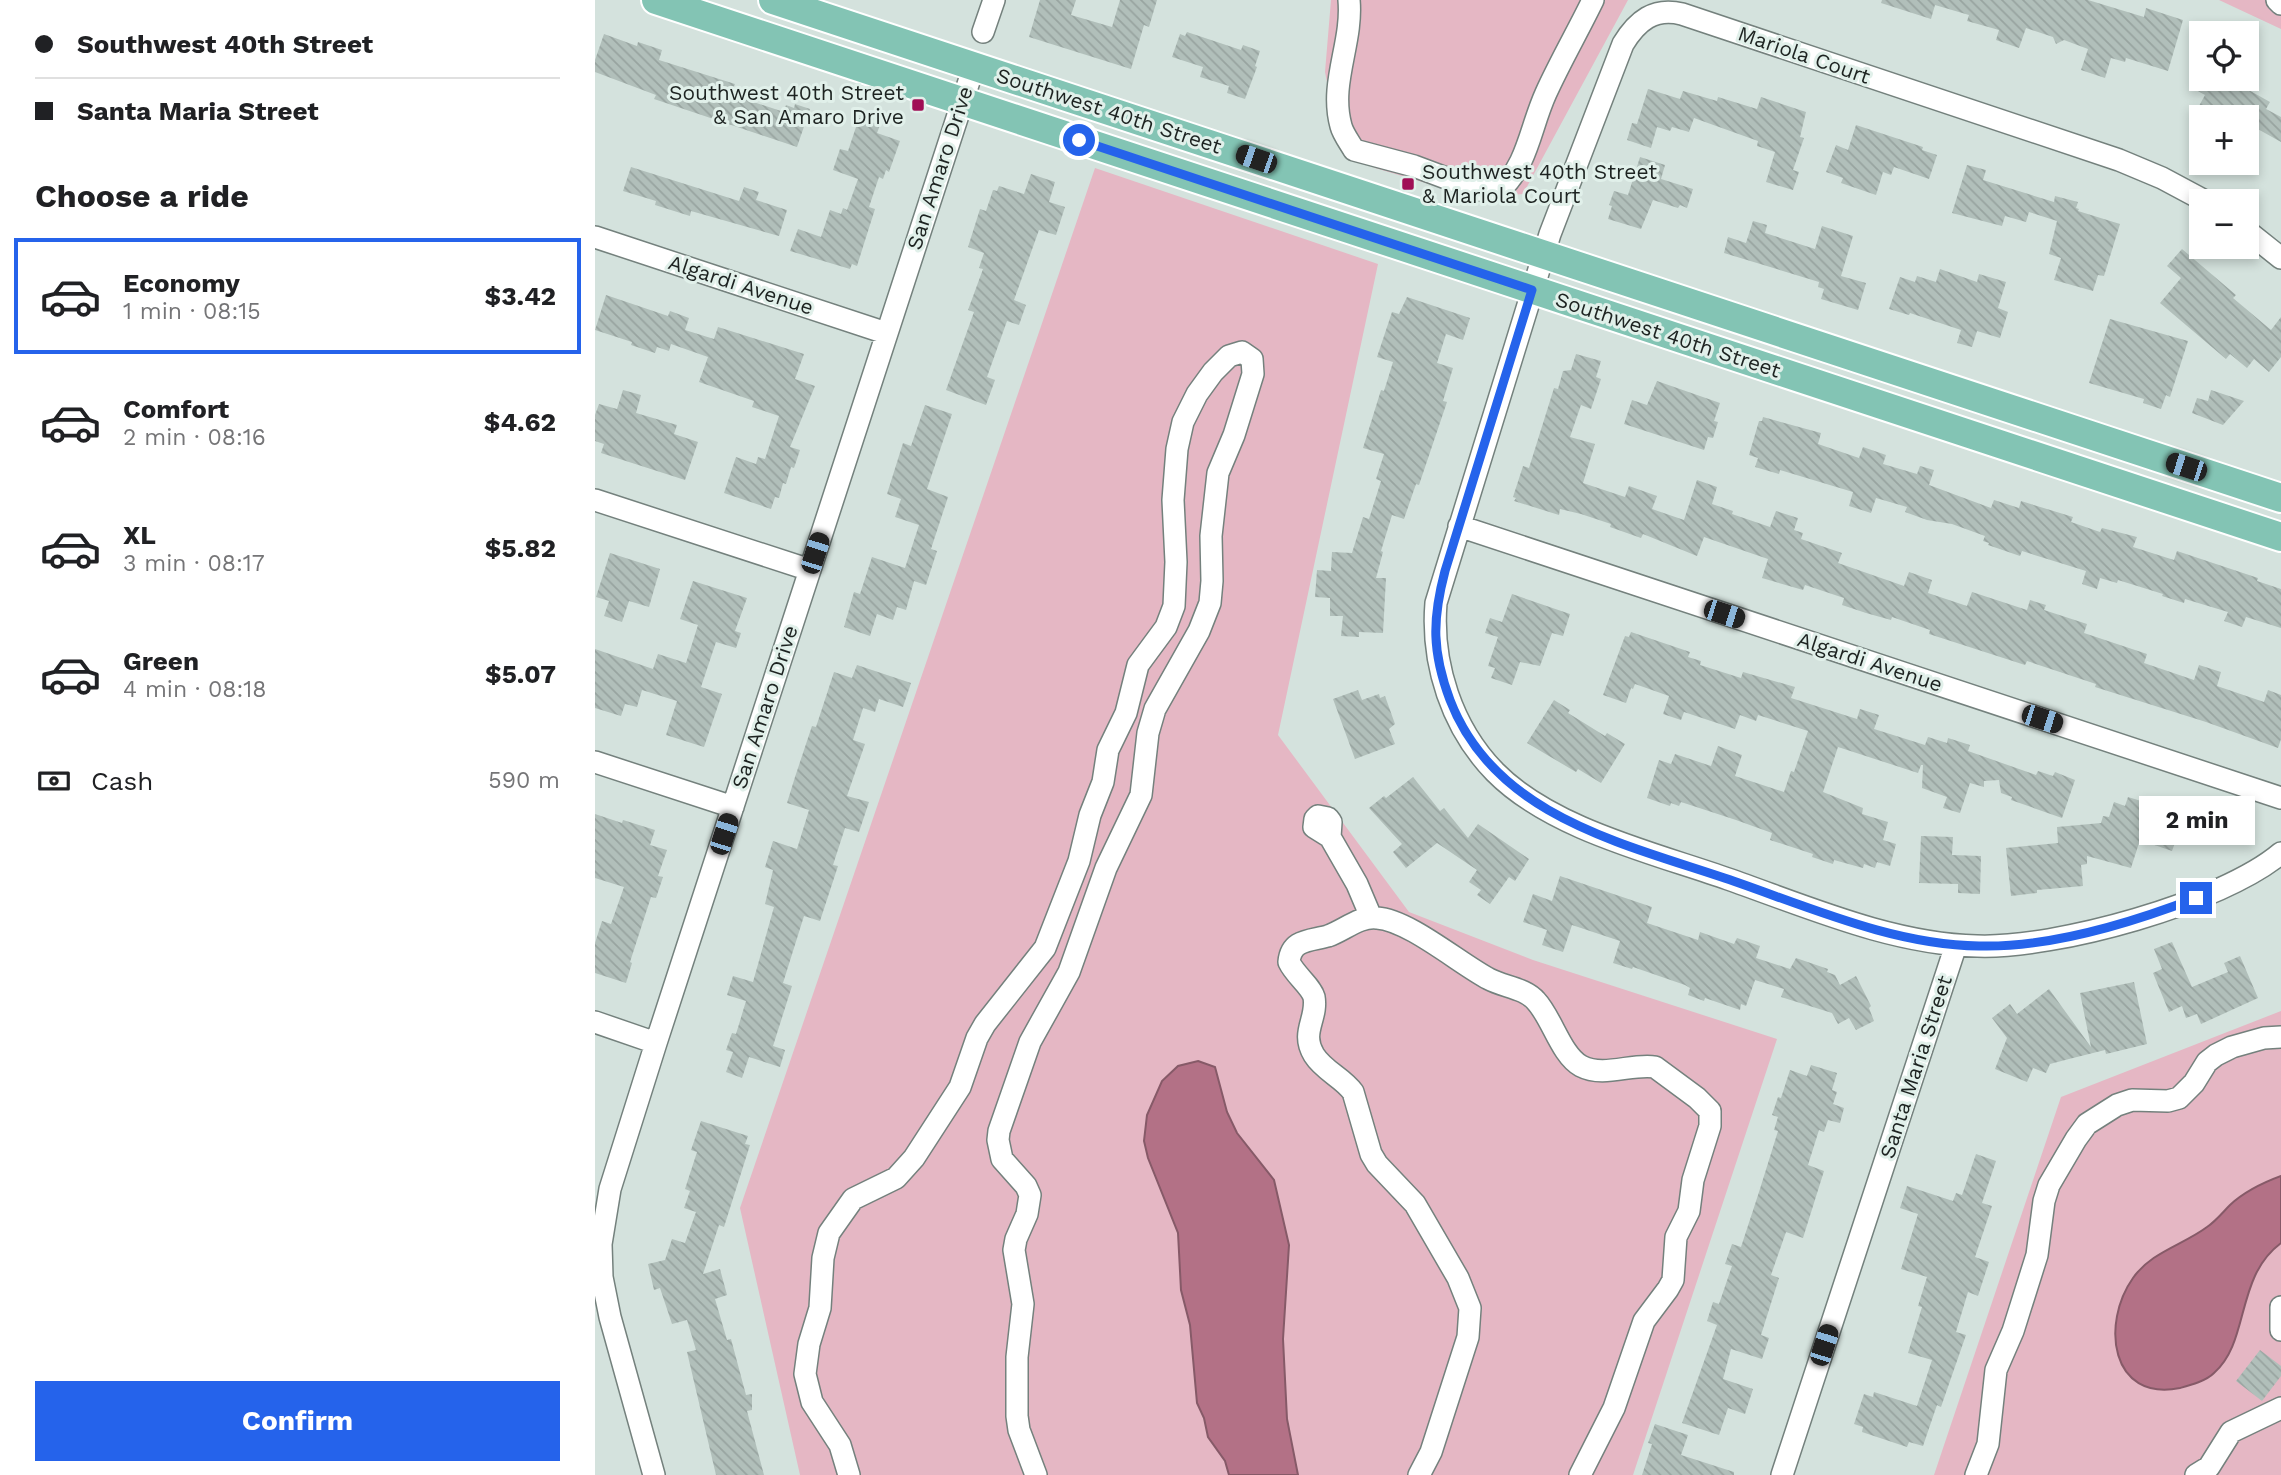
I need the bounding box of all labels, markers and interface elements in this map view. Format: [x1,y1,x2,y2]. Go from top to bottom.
street label: Mariola Court [1735,20,1874,89]
map controls [2189,21,2259,259]
button: locate [2189,21,2259,91]
text: Southwest 40th Street [77,29,373,59]
street label: Southwest 40th Street [994,62,1225,159]
place label: Southwest 40th Street & San Amaro Drive [669,80,904,129]
street label: San Amaro Drive [901,83,978,253]
text: Santa Maria Street [77,96,319,126]
marker: Southwest 40th Street & San Amaro Drive [910,97,926,113]
button: + [2189,105,2259,175]
route start [1063,124,1095,156]
car [1233,142,1280,176]
place label: Southwest 40th Street & Mariola Court [1422,159,1657,208]
marker: Southwest 40th Street & Mariola Court [1400,176,1416,192]
text: Choose a ride [35,177,249,215]
button: − [2189,189,2259,259]
street label: Algardi Avenue [666,249,817,320]
icon: car [39,265,102,328]
text: Economy [123,268,240,298]
text: $3.42 [484,281,556,311]
street label: Southwest 40th Street [1553,286,1784,383]
text: 1 min · 08:15 [123,298,261,325]
icon: car [39,391,102,454]
text: Comfort [123,394,229,424]
text: $4.62 [484,407,556,437]
text: 2 min · 08:16 [123,424,266,451]
car [2163,451,2210,483]
icon: car [39,517,102,580]
text: XL [123,520,156,550]
car [799,530,832,576]
text: $5.82 [485,533,556,563]
text: 3 min · 08:17 [123,550,265,577]
car [1701,598,1748,630]
street label: San Amaro Drive [726,622,803,792]
street label: Algardi Avenue [1795,626,1946,697]
icon: car [39,643,102,706]
text: Green [123,646,199,676]
text: $5.07 [485,659,556,689]
text: 4 min · 08:18 [123,676,266,703]
car [2019,703,2066,735]
icon: cash [35,762,73,800]
text: Cash [91,766,153,796]
text: 590 m [488,767,560,794]
callout: 2 min [2138,796,2254,846]
text: 2 min [2166,807,2228,834]
car [708,811,741,857]
route end [2180,882,2212,914]
street label: Santa Maria Street [1874,972,1957,1162]
car [1808,1322,1841,1368]
button: Confirm [35,1381,560,1461]

